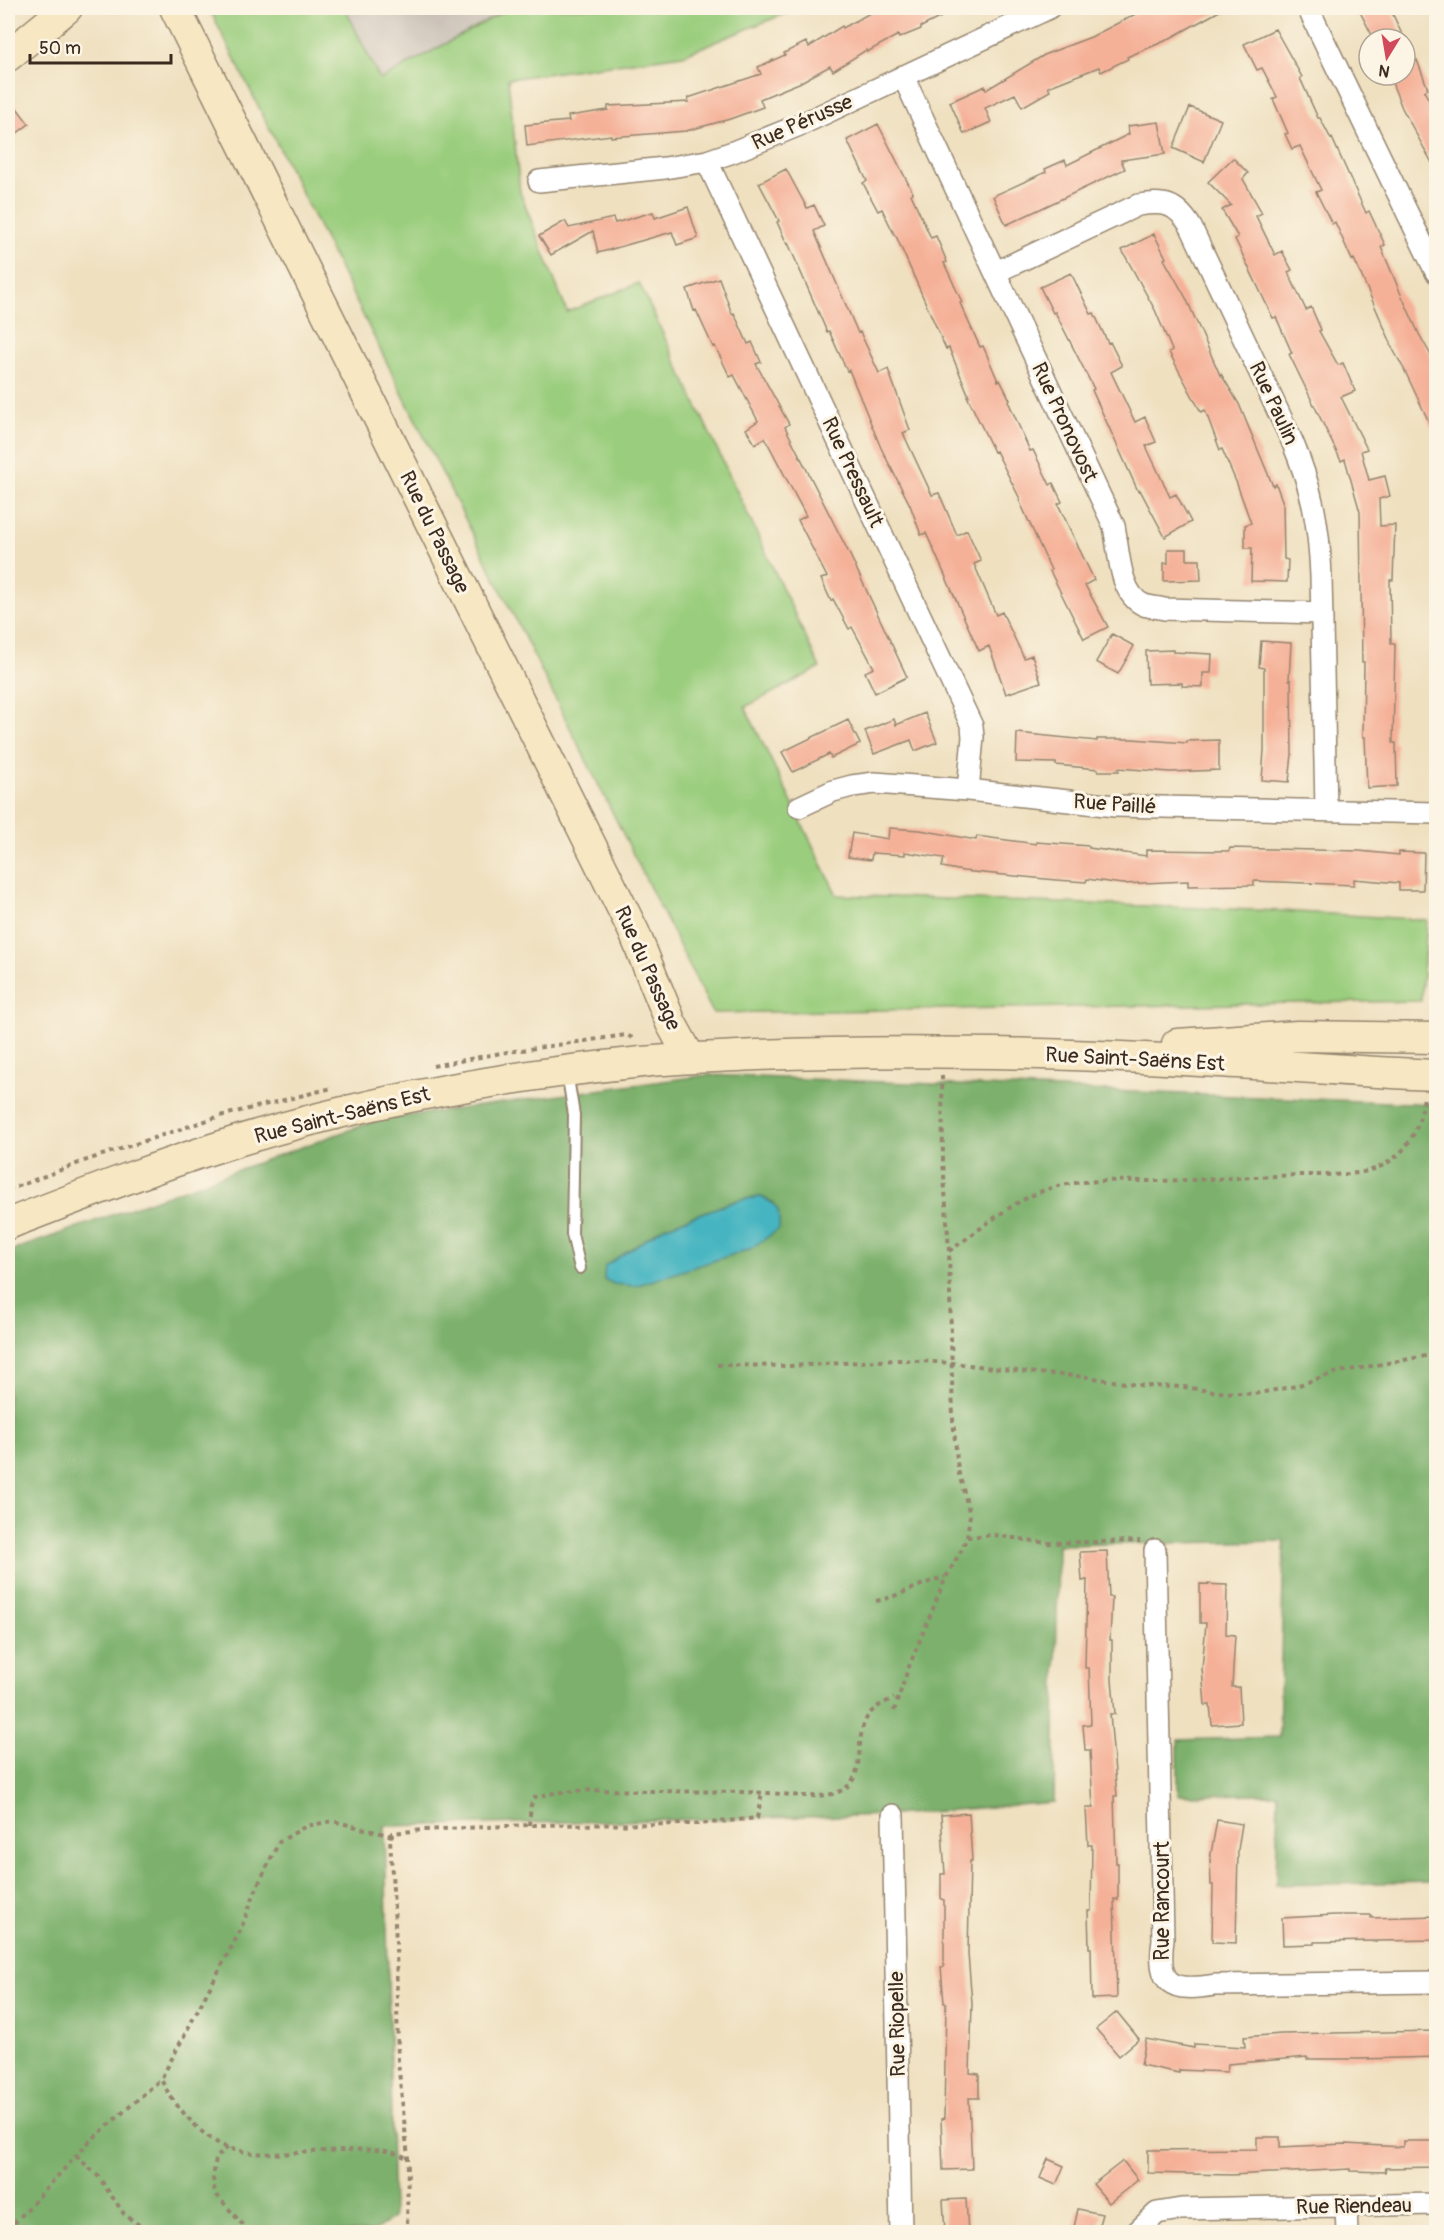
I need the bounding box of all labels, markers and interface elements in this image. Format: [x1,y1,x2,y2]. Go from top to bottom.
scale bar [30,27,171,65]
north arrow [1357,27,1417,87]
text: 50 m [39,37,81,60]
text: N [1377,60,1392,82]
street label: Rue Pérusse [748,88,857,157]
street label: Rue Paulin [1243,357,1305,449]
street label: Rue Pronovost [1025,358,1104,487]
street label: Rue Pressault [815,413,890,532]
street label: Rue du Passage [393,467,476,598]
street label: Rue Paillé [1073,788,1157,821]
street label: Rue du Passage [608,902,687,1035]
street label: Rue Saint-Saëns Est [1045,1041,1226,1078]
street label: Rue Saint-Saëns Est [252,1081,433,1150]
street label: Rue Rancourt [1149,1841,1176,1961]
street label: Rue Riopelle [883,1970,912,2077]
street label: Rue Riendeau [1296,2192,1412,2221]

